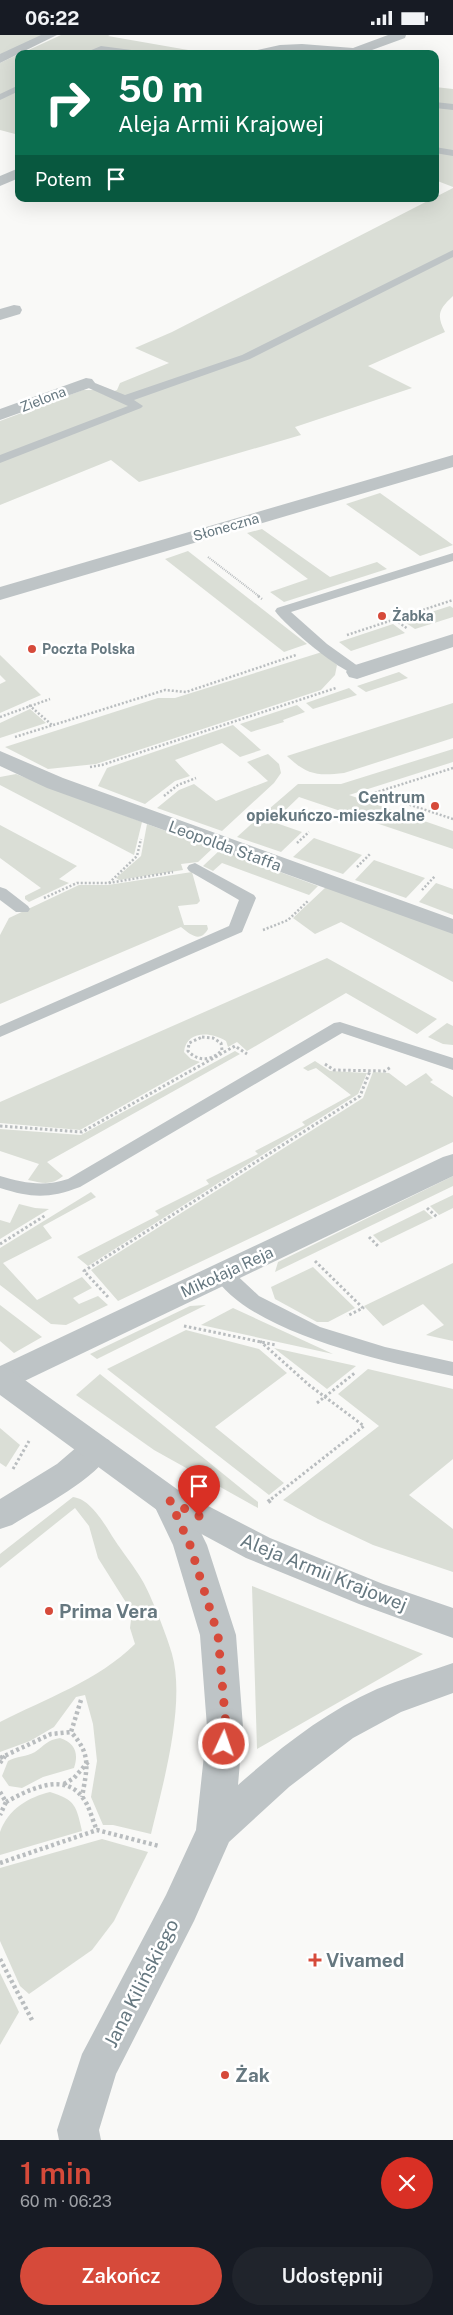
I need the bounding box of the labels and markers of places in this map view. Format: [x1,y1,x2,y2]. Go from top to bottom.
place label: Żabka [392,607,434,624]
marker: Żabka [376,610,388,622]
place label: Poczta Polska [42,641,135,657]
marker: Poczta Polska [26,643,38,655]
place label: Centrum opiekuńczo-mieszkalne [246,788,425,825]
marker: Centrum opiekuńczo-mieszkalne [429,800,441,812]
pin [178,1465,220,1516]
place label: Prima Vera [59,1600,158,1622]
marker: Prima Vera [43,1605,55,1617]
place label: Vivamed [326,1949,404,1971]
marker: Vivamed [308,1953,322,1967]
place label: Żak [235,2064,270,2086]
marker: Żak [219,2069,231,2081]

